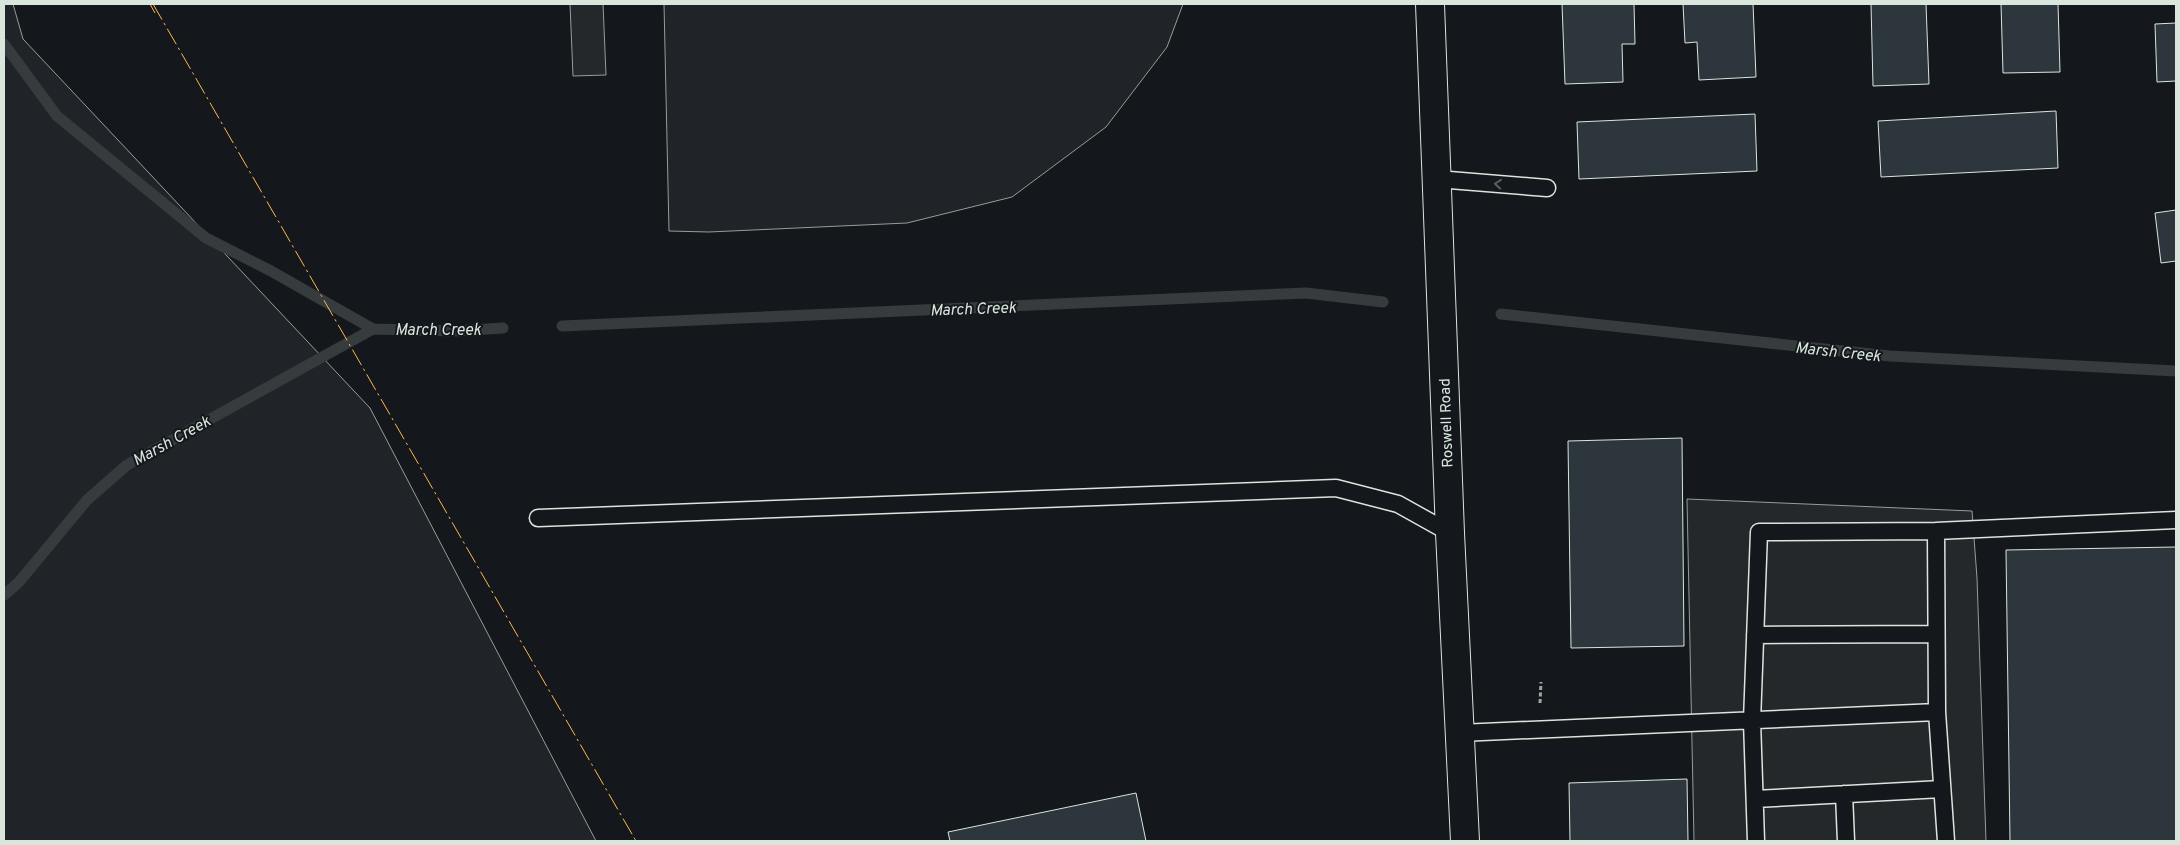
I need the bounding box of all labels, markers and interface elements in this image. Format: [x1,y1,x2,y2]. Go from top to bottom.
one-way arrow [1494,179,1502,190]
water label: March Creek [930,298,1017,321]
water label: March Creek [395,321,482,341]
water label: Marsh Creek [1794,339,1882,368]
street label: Roswell Road [1436,378,1459,468]
water label: Marsh Creek [130,412,215,471]

